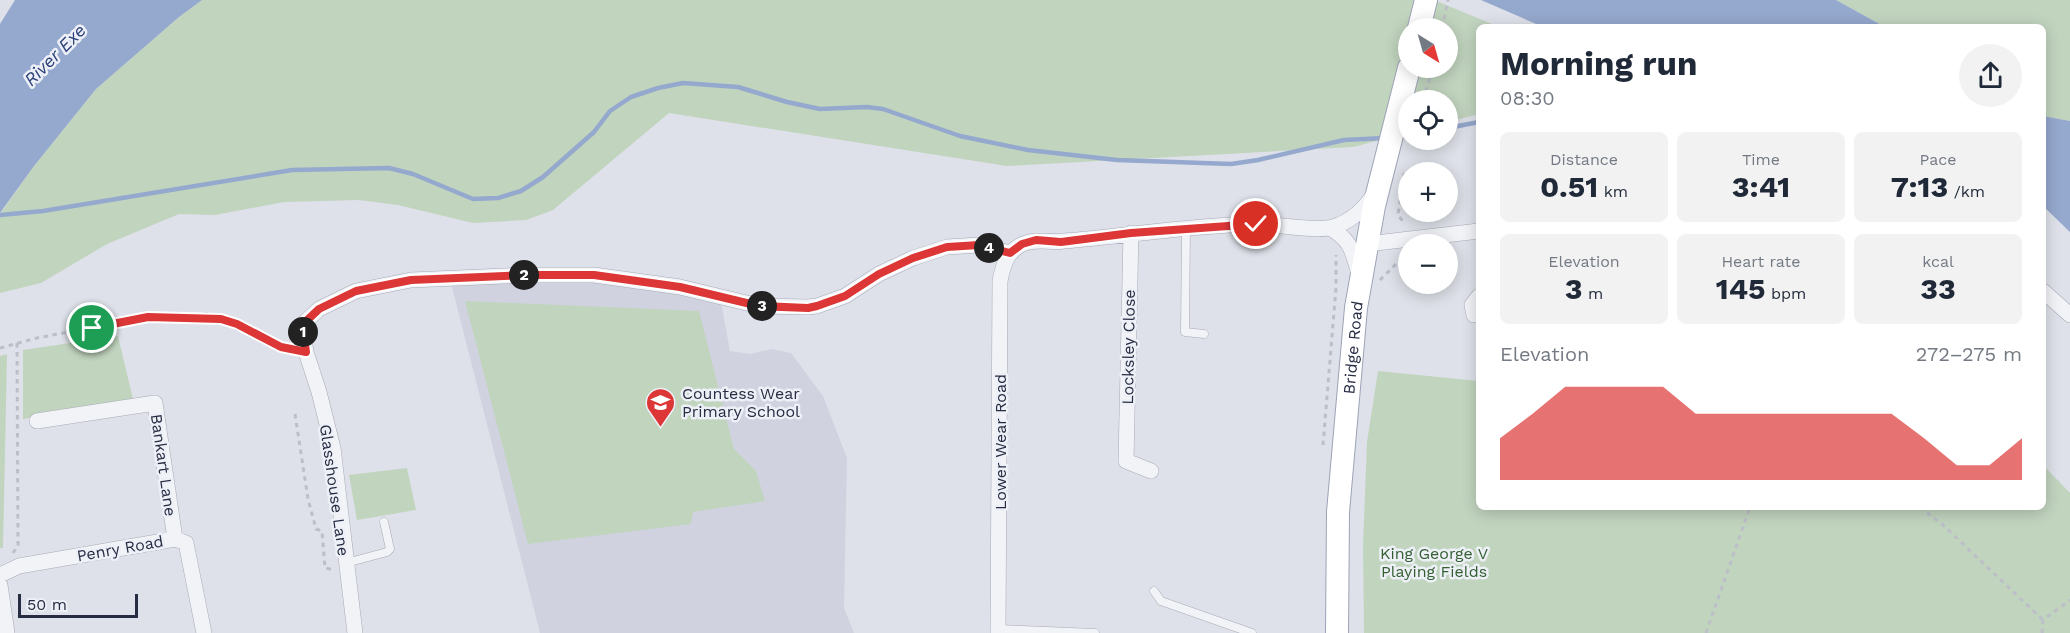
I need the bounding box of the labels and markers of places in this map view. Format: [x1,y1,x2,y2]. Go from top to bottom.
pin [1230,198,1281,249]
pin: 4 [974,233,1004,263]
pin: 2 [509,260,539,290]
pin: 3 [747,291,777,321]
pin [66,302,117,353]
pin: 1 [288,317,318,347]
place label: Countess Wear Primary School [682,384,800,421]
school or university icon: Countess Wear Primary School [645,386,677,428]

